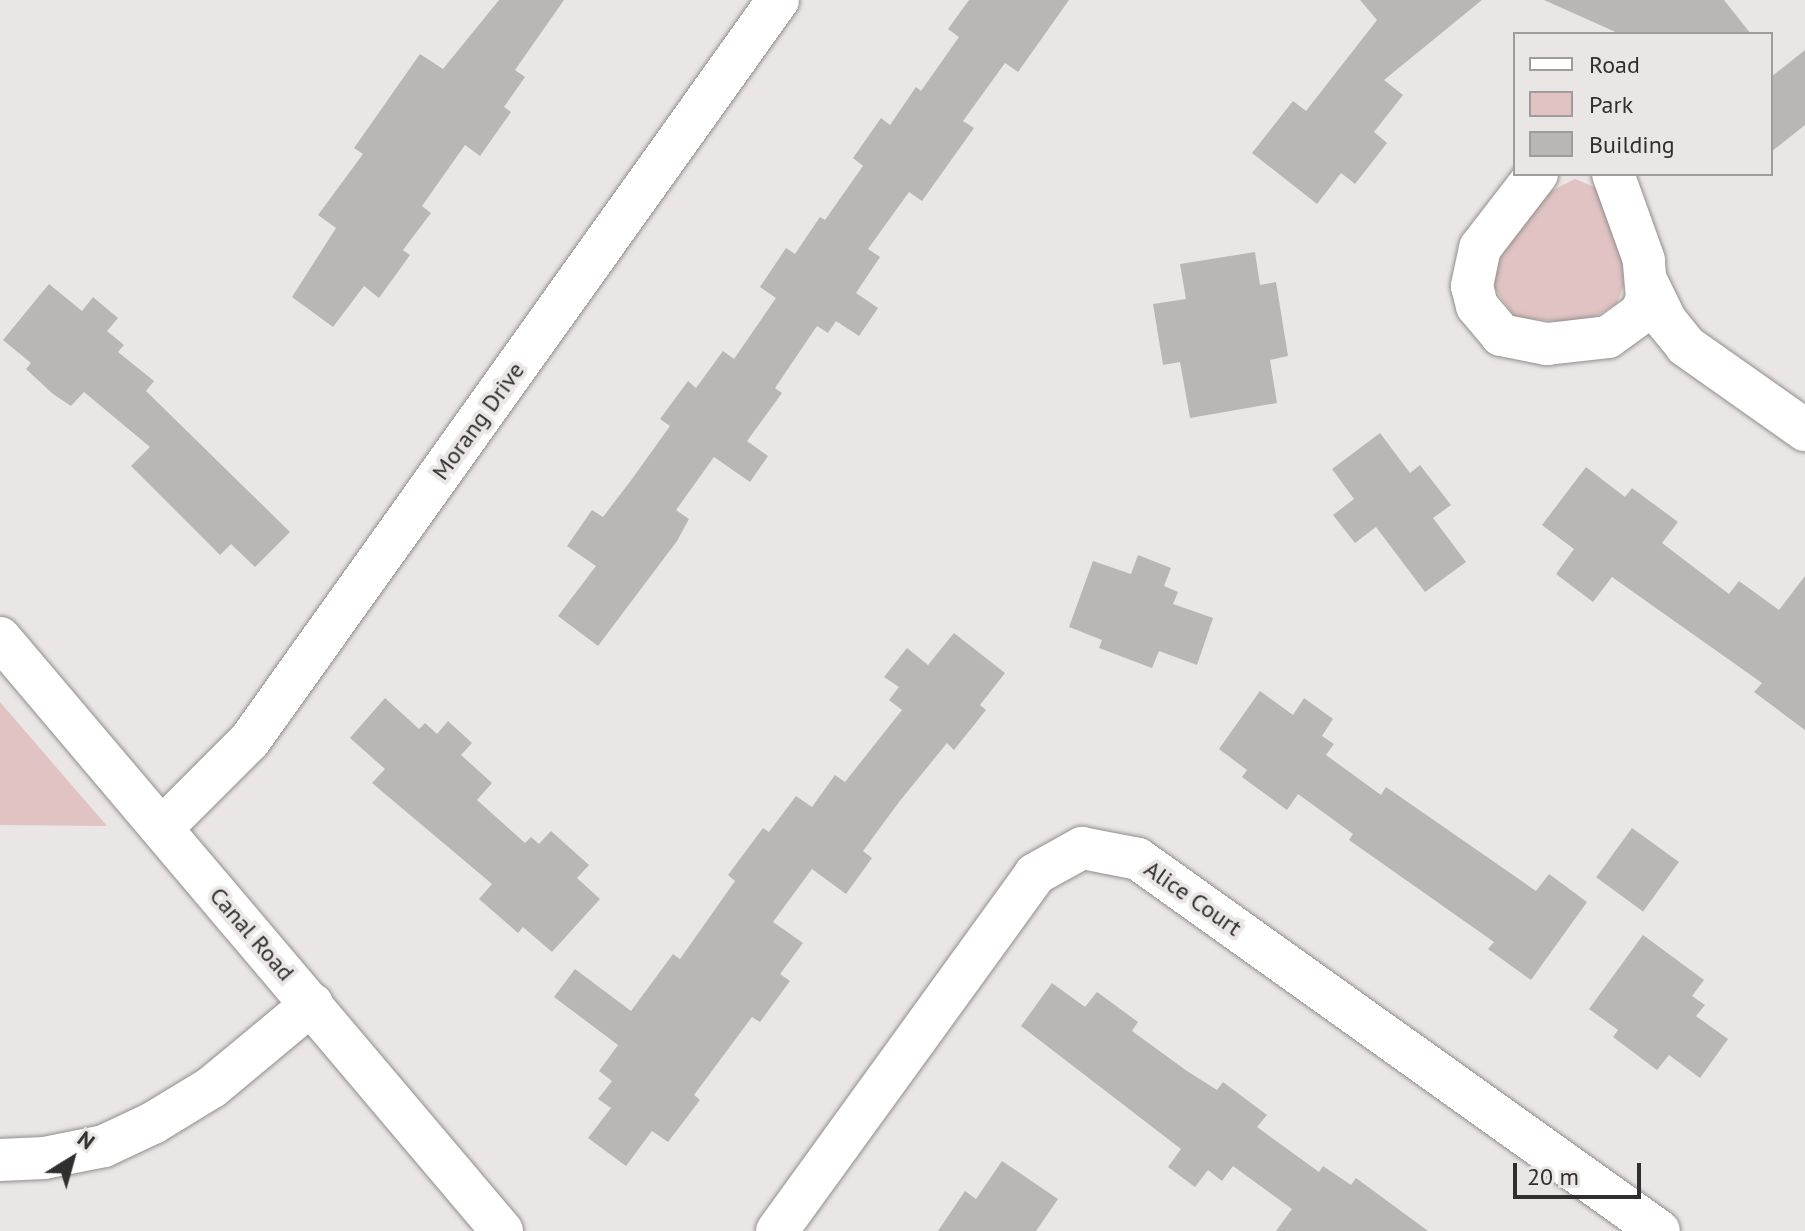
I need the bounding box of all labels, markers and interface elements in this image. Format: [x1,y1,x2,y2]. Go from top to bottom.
legend [1513,32,1773,176]
text: Road [1589,49,1640,80]
text: Park [1589,89,1633,120]
text: Building [1589,129,1675,160]
street label: Morang Drive [426,357,530,485]
street label: Alice Court [1139,854,1247,942]
street label: Canal Road [204,881,300,987]
north arrow [32,1119,112,1199]
text: N [72,1124,101,1155]
scale bar [1517,1147,1645,1197]
text: 20 m [1527,1161,1579,1192]

